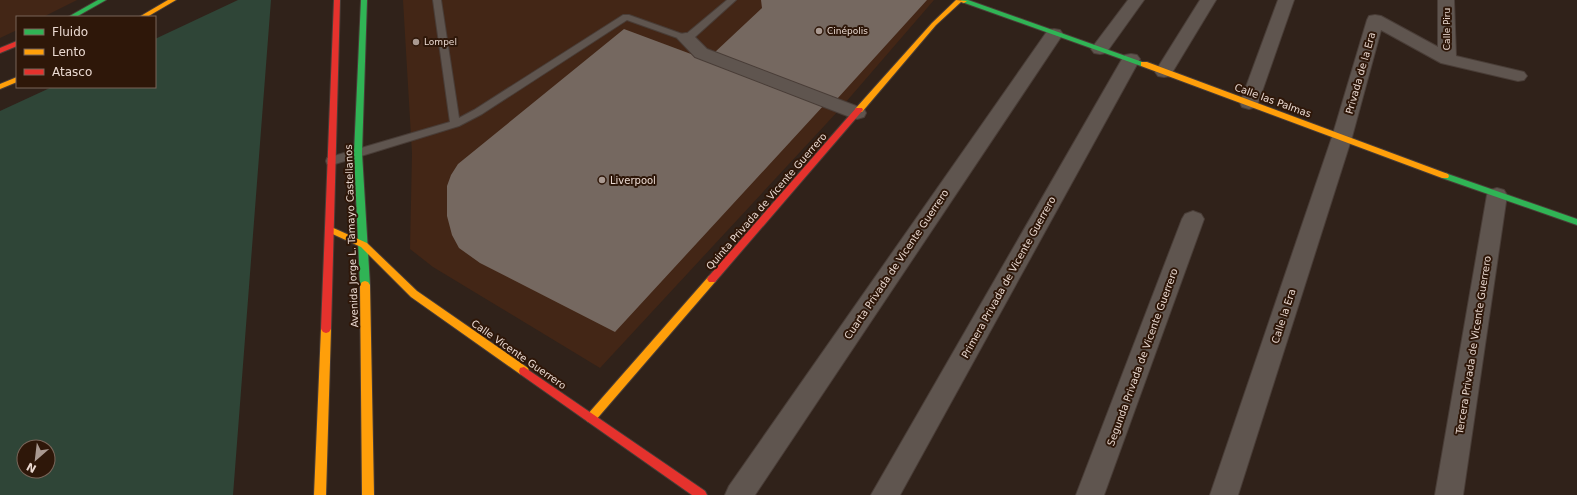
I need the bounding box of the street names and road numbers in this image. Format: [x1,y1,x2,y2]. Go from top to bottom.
street label: Calle Piru [1442,8,1452,50]
street label: Privada de la Era [1344,31,1377,115]
street label: Calle las Palmas [1233,81,1313,119]
street label: Quinta Privada de Vicente Guerrero [704,131,829,272]
street label: Avenida Jorge L. Tamayo Castellanos [343,144,360,328]
street label: Cuarta Privada de Vicente Guerrero [842,188,951,341]
street label: Primera Privada de Vicente Guerrero [959,195,1058,360]
street label: Tercera Privada de Vicente Guerrero [1454,255,1493,436]
street label: Segunda Privada de Vicente Guerrero [1105,267,1180,447]
street label: Calle la Era [1269,288,1297,345]
street label: Calle Vicente Guerrero [469,318,568,391]

